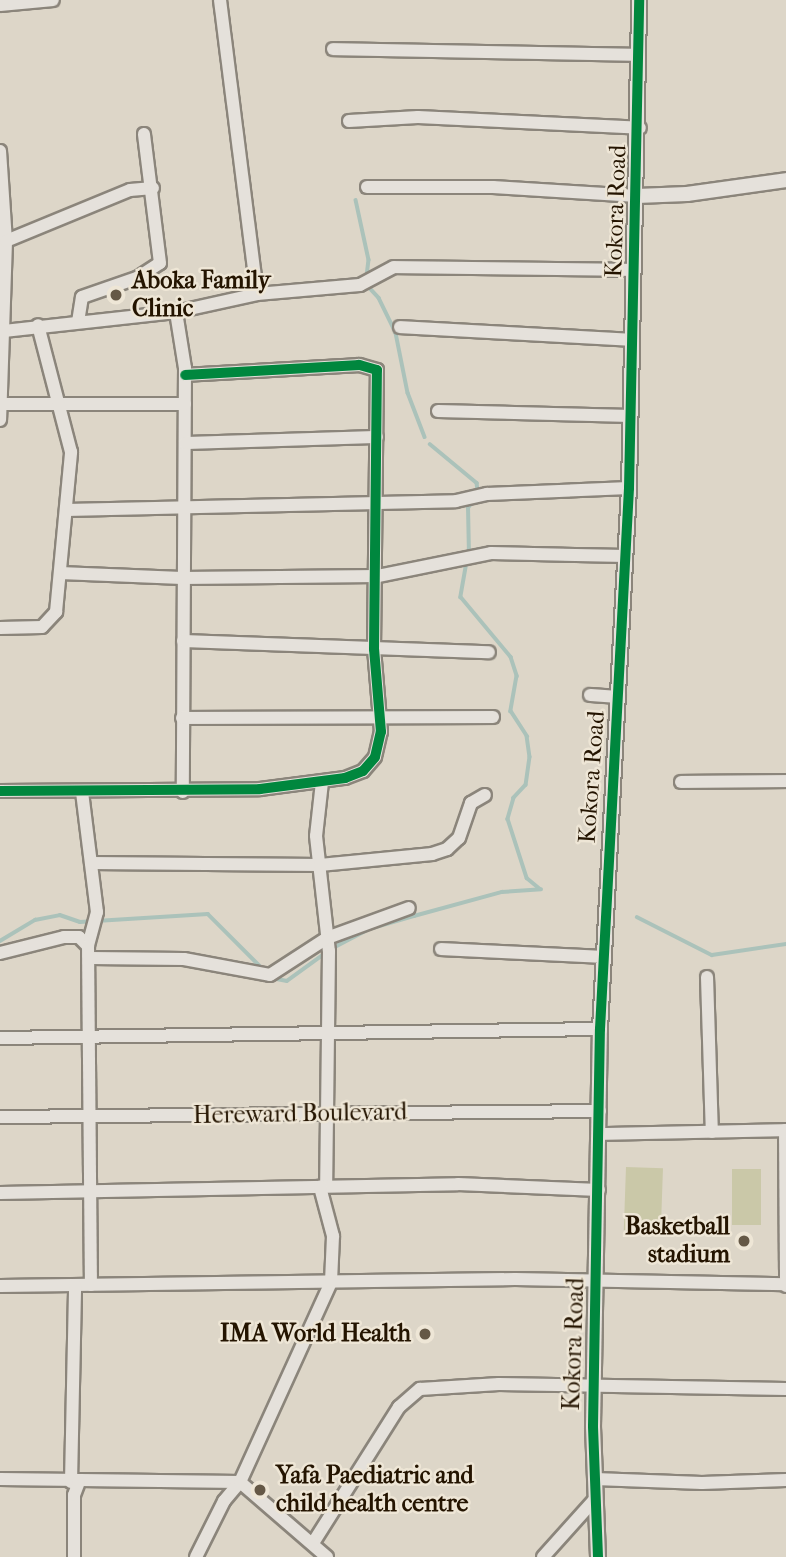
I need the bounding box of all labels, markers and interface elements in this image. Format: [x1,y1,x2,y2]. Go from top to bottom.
street label: Kokora Road [599,144,633,278]
place label: Aboka Family Clinic [132,267,270,323]
marker: Aboka Family Clinic [106,285,126,305]
street label: Kokora Road [573,710,611,844]
street label: Hereward Boulevard [193,1098,407,1130]
place label: Basketball stadium [625,1213,730,1269]
marker: Basketball stadium [736,1233,752,1249]
street label: Kokora Road [557,1277,591,1411]
place label: IMA World Health [220,1320,411,1348]
marker: IMA World Health [417,1326,433,1342]
place label: Yafa Paediatric and child health centre [276,1462,474,1518]
marker: Yafa Paediatric and child health centre [250,1480,270,1500]

